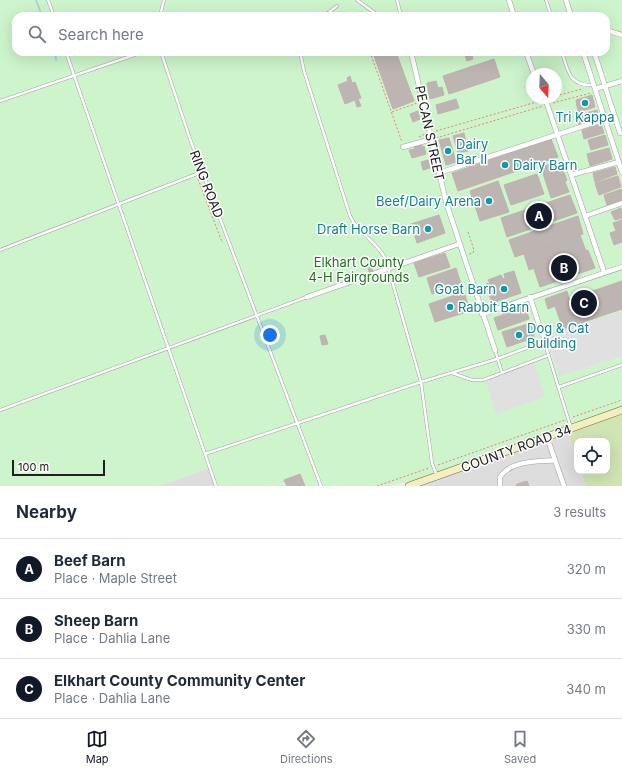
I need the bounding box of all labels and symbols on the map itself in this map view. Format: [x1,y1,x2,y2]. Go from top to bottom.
north arrow [526,68,562,104]
street label: PECAN STREET [412,84,448,182]
marker: Tri Kappa [580,98,590,108]
place label: Tri Kappa [556,109,614,125]
place label: Dairy Bar II [456,136,488,167]
marker: Dairy Bar II [443,146,453,156]
street label: RING ROAD [187,148,227,220]
place label: Dairy Barn [513,157,577,173]
marker: Dairy Barn [500,160,510,170]
place label: Beef/Dairy Arena [376,193,481,209]
marker: Beef/Dairy Arena [484,196,494,206]
pin: A [526,201,552,231]
place label: Draft Horse Barn [317,221,420,237]
marker: Draft Horse Barn [423,224,433,234]
pin: B [551,253,577,283]
park label: Elkhart County 4-H Fairgrounds [309,254,410,285]
place label: Goat Barn [435,281,496,297]
marker: Goat Barn [499,284,509,294]
pin: C [571,288,597,318]
place label: Rabbit Barn [458,299,529,315]
marker: Rabbit Barn [445,302,455,312]
place label: Dog & Cat Building [527,320,589,351]
your location [260,325,280,345]
marker: Dog & Cat Building [514,330,524,340]
street label: COUNTY ROAD 34 [459,421,573,475]
scale bar [12,458,105,477]

